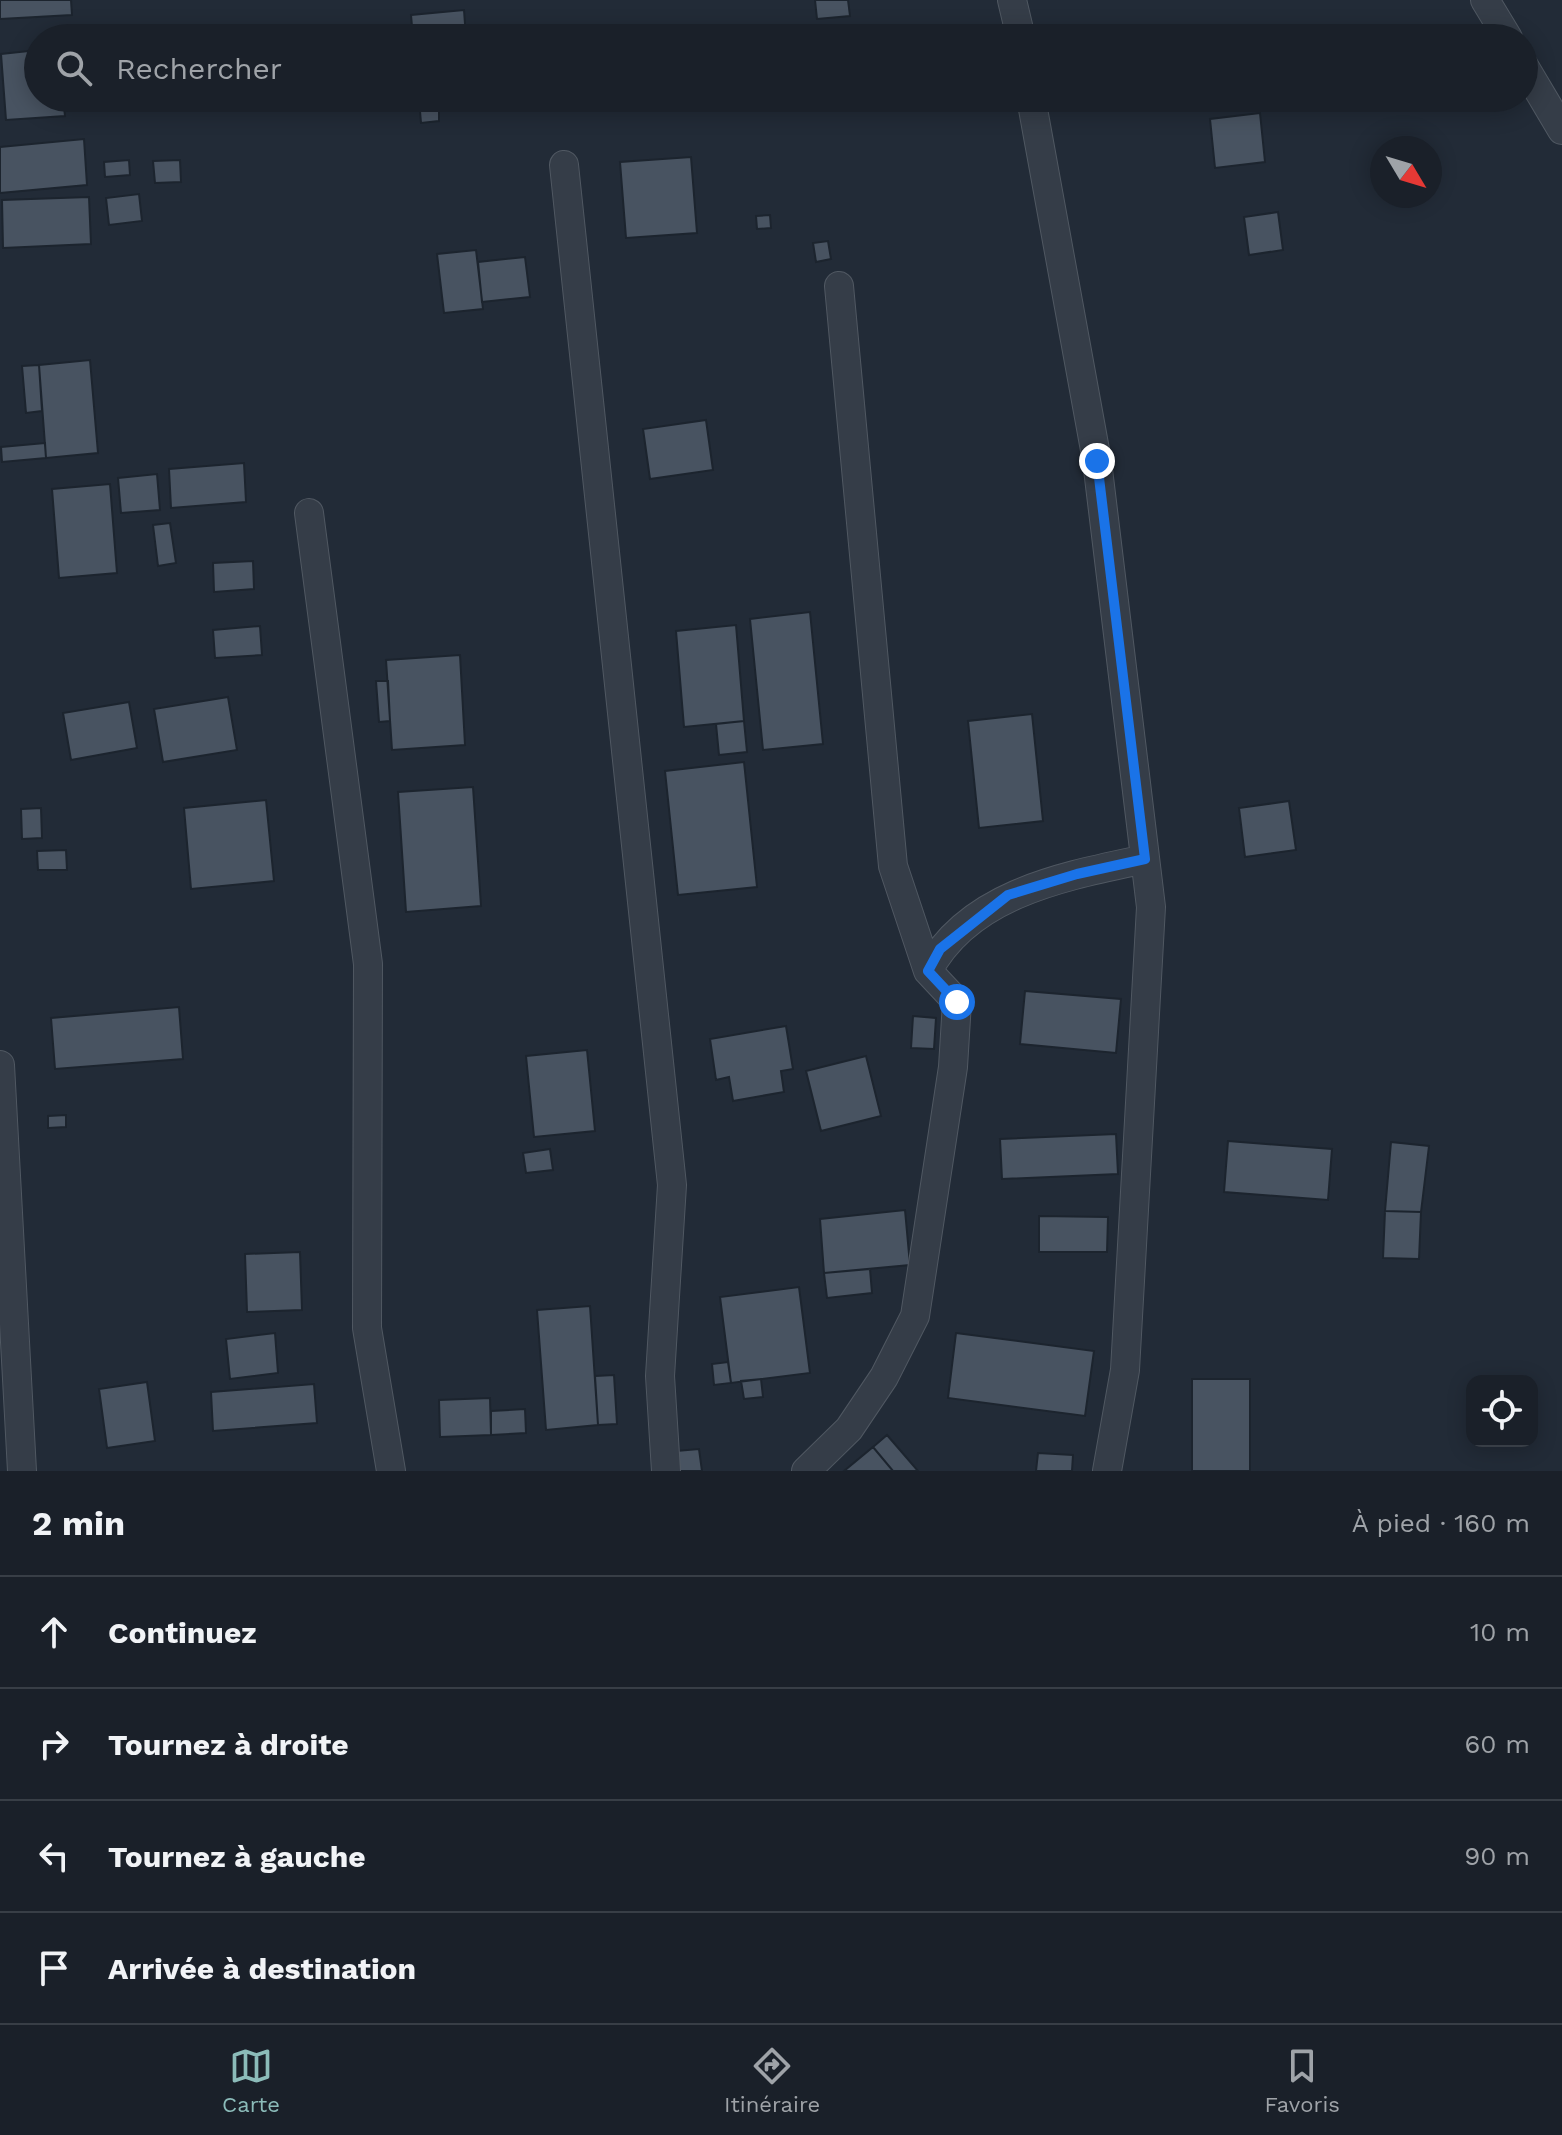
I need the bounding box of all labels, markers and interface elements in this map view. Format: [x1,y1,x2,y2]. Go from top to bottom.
search box [24,24,1538,112]
icon: search [52,46,96,90]
text: Rechercher [116,51,282,86]
north arrow [1370,136,1442,208]
route end [1079,443,1115,479]
route start [939,984,975,1020]
map controls [1466,1375,1538,1447]
button: locate [1466,1375,1538,1447]
text: 2 min [32,1503,125,1543]
text: À pied · 160 m [1352,1508,1530,1538]
icon: ahead [32,1610,76,1654]
text: Continuez [108,1615,257,1650]
text: 10 m [1470,1617,1530,1647]
icon: right [32,1722,76,1766]
text: Tournez à droite [108,1727,349,1762]
text: 60 m [1464,1729,1530,1759]
icon: left [32,1834,76,1878]
text: Tournez à gauche [108,1839,366,1874]
text: 90 m [1464,1841,1530,1871]
icon: arrive [32,1946,76,1990]
text: Arrivée à destination [108,1951,416,1986]
tab: Carte [222,2044,280,2117]
tab: Itinéraire [724,2044,820,2117]
tab: Favoris [1264,2044,1340,2117]

